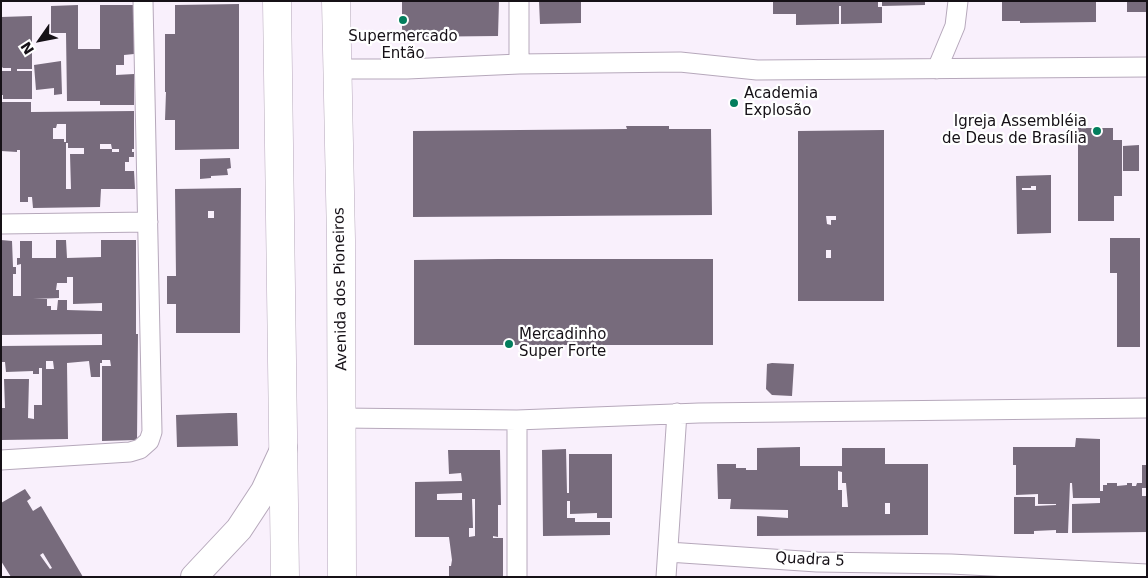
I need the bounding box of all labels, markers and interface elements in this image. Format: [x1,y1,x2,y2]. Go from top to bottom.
marker: Supermercado Então [397,14,409,26]
north arrow [15,15,65,65]
place label: Supermercado Então [348,28,458,63]
text: N [18,39,37,57]
place label: Academia Explosão [744,85,818,120]
marker: Academia Explosão [728,97,740,109]
place label: Igreja Assembléia de Deus de Brasília [942,113,1087,148]
marker: Igreja Assembléia de Deus de Brasília [1091,125,1103,137]
street label: Avenida dos Pioneiros [331,207,351,371]
place label: Mercadinho Super Forte [519,326,606,361]
marker: Mercadinho Super Forte [503,338,515,350]
street label: Quadra 5 [775,549,845,571]

